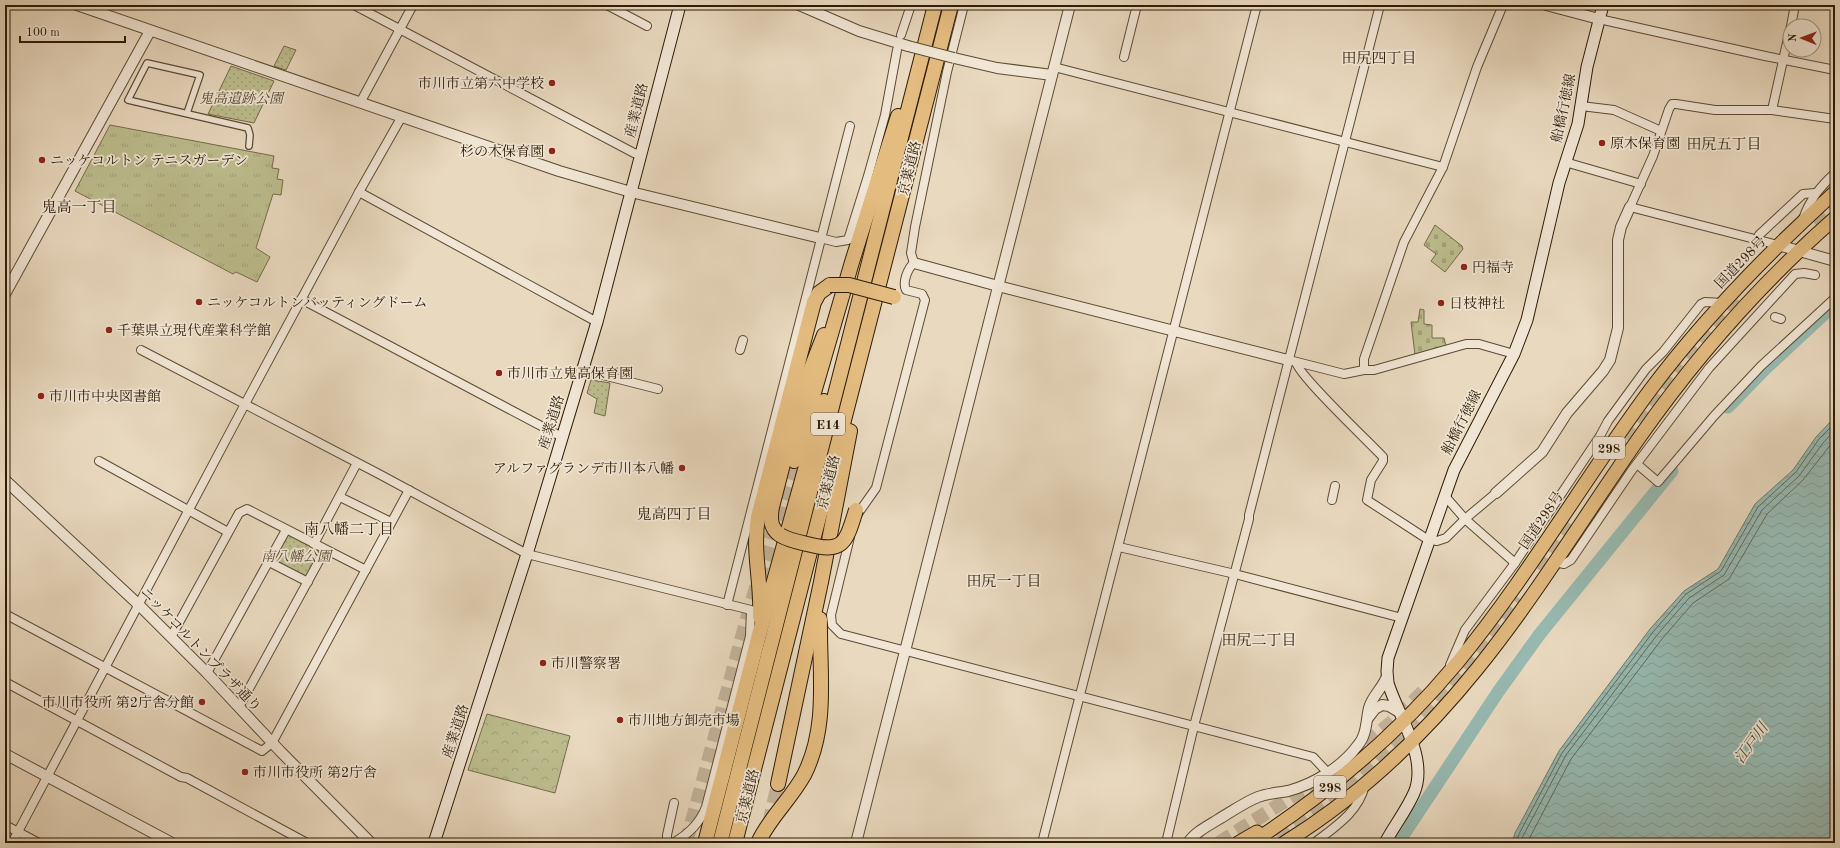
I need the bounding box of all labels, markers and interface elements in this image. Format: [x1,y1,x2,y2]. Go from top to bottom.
scale bar [20,18,125,44]
north arrow [1782,18,1822,58]
text: 100 m [26,27,60,39]
text: N [1788,33,1799,42]
district label: 田尻四丁目 [1341,50,1417,67]
street label: 船橋行徳線 [1549,72,1578,144]
place label: 市川市立第六中学校 [418,76,544,91]
marker: 市川市立第六中学校 [547,78,557,88]
street label: 産業道路 [622,81,651,139]
park label: 鬼高遺跡公園 [199,91,285,106]
place label: 原木保育園 [1610,136,1680,151]
district label: 田尻五丁目 [1686,136,1762,153]
marker: 原木保育園 [1597,138,1607,148]
street label: 京葉道路 [895,139,924,197]
place label: 杉の木保育園 [460,144,544,159]
marker: 杉の木保育園 [547,146,557,156]
place label: ニッケコルトン テニスガーデン [50,153,248,168]
marker: ニッケコルトン テニスガーデン [37,155,47,165]
district label: 鬼高一丁目 [41,199,117,216]
street label: 国道298号 [1712,233,1769,291]
place label: 円福寺 [1472,260,1514,275]
marker: 円福寺 [1459,262,1469,272]
place label: ニッケコルトンバッティングドーム [207,295,428,310]
place label: 日枝神社 [1449,296,1505,311]
marker: ニッケコルトンバッティングドーム [194,297,204,307]
marker: 日枝神社 [1436,298,1446,308]
place label: 千葉県立現代産業科学館 [117,323,271,338]
marker: 千葉県立現代産業科学館 [104,325,114,335]
place label: 市川市立鬼高保育園 [507,366,633,381]
marker: 市川市立鬼高保育園 [494,368,504,378]
street label: 船橋行徳線 [1439,388,1484,457]
place label: 市川市中央図書館 [49,389,161,404]
marker: 市川市中央図書館 [36,391,46,401]
street label: 産業道路 [536,393,567,451]
road number: E14 [811,413,845,435]
road number: 298 [1593,437,1625,459]
street label: 京葉道路 [814,453,843,511]
place label: アルファグランデ市川本八幡 [493,461,674,476]
marker: アルファグランデ市川本八幡 [677,463,687,473]
street label: 国道298号 [1517,489,1566,552]
district label: 鬼高四丁目 [636,506,712,523]
district label: 南八幡二丁目 [304,521,394,538]
park label: 南八幡公園 [261,549,333,564]
district label: 田尻一丁目 [966,573,1042,590]
street label: ニッケコルトンプラザ通り [137,584,264,715]
district label: 田尻二丁目 [1221,632,1297,649]
place label: 市川警察署 [551,656,621,671]
marker: 市川警察署 [538,658,548,668]
place label: 市川市役所 第2庁舎分館 [42,695,194,710]
marker: 市川市役所 第2庁舎分館 [197,697,207,707]
street label: 産業道路 [440,702,471,760]
place label: 市川地方卸売市場 [628,713,740,728]
marker: 市川地方卸売市場 [615,715,625,725]
water label: 江戸川 [1731,718,1773,766]
place label: 市川市役所 第2庁舎 [253,765,377,780]
marker: 市川市役所 第2庁舎 [240,767,250,777]
street label: 京葉道路 [733,767,762,825]
road number: 298 [1314,776,1346,798]

